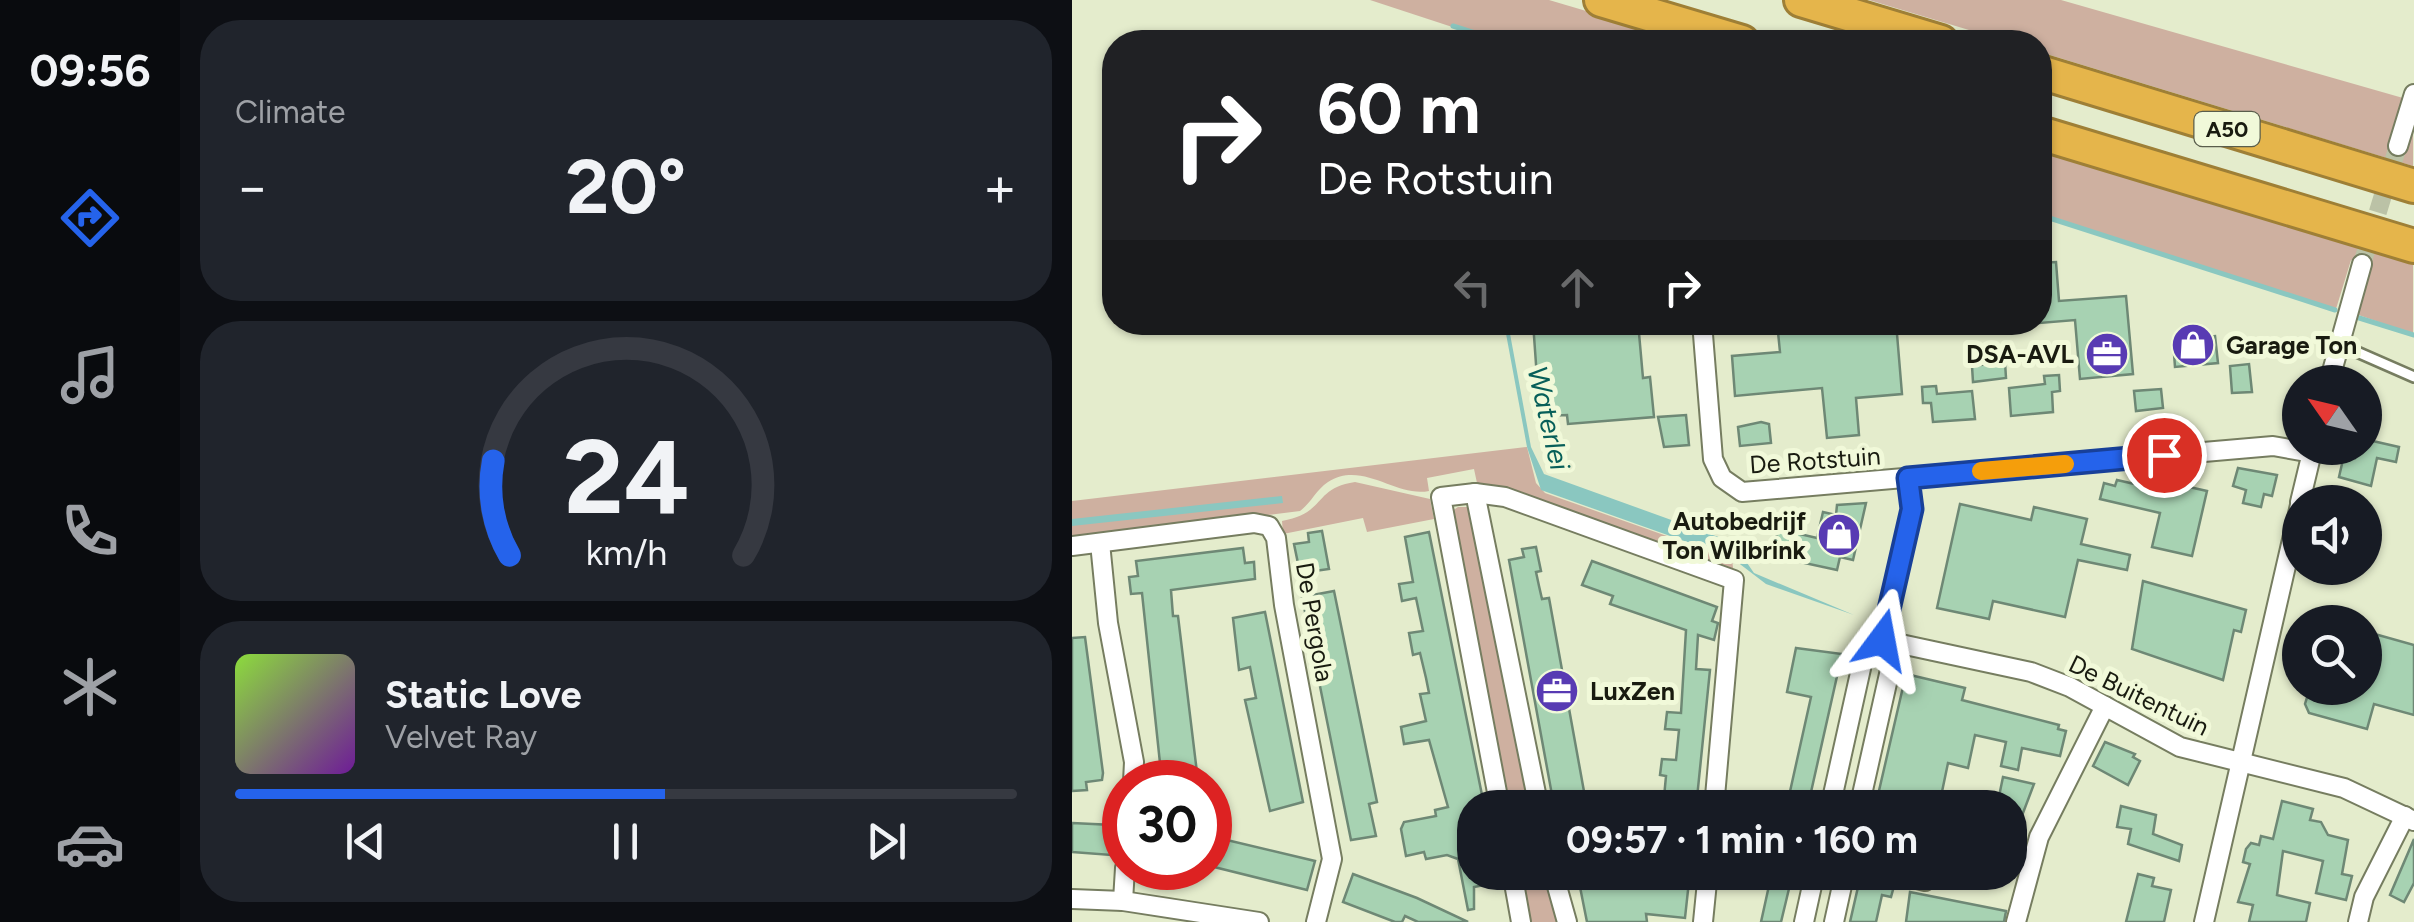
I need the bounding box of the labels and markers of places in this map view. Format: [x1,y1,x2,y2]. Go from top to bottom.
shop icon: Garage Ton [2170,322,2216,368]
place label: Garage Ton [2226,330,2357,360]
office icon: DSA-AVL [2084,331,2130,377]
place label: DSA-AVL [1966,339,2075,369]
pin [2122,413,2207,498]
place label: Autobedrijf Ton Wilbrink [1662,506,1807,565]
shop icon: Autobedrijf Ton Wilbrink [1816,512,1862,558]
office icon: LuxZen [1534,668,1580,714]
place label: LuxZen [1590,676,1675,706]

